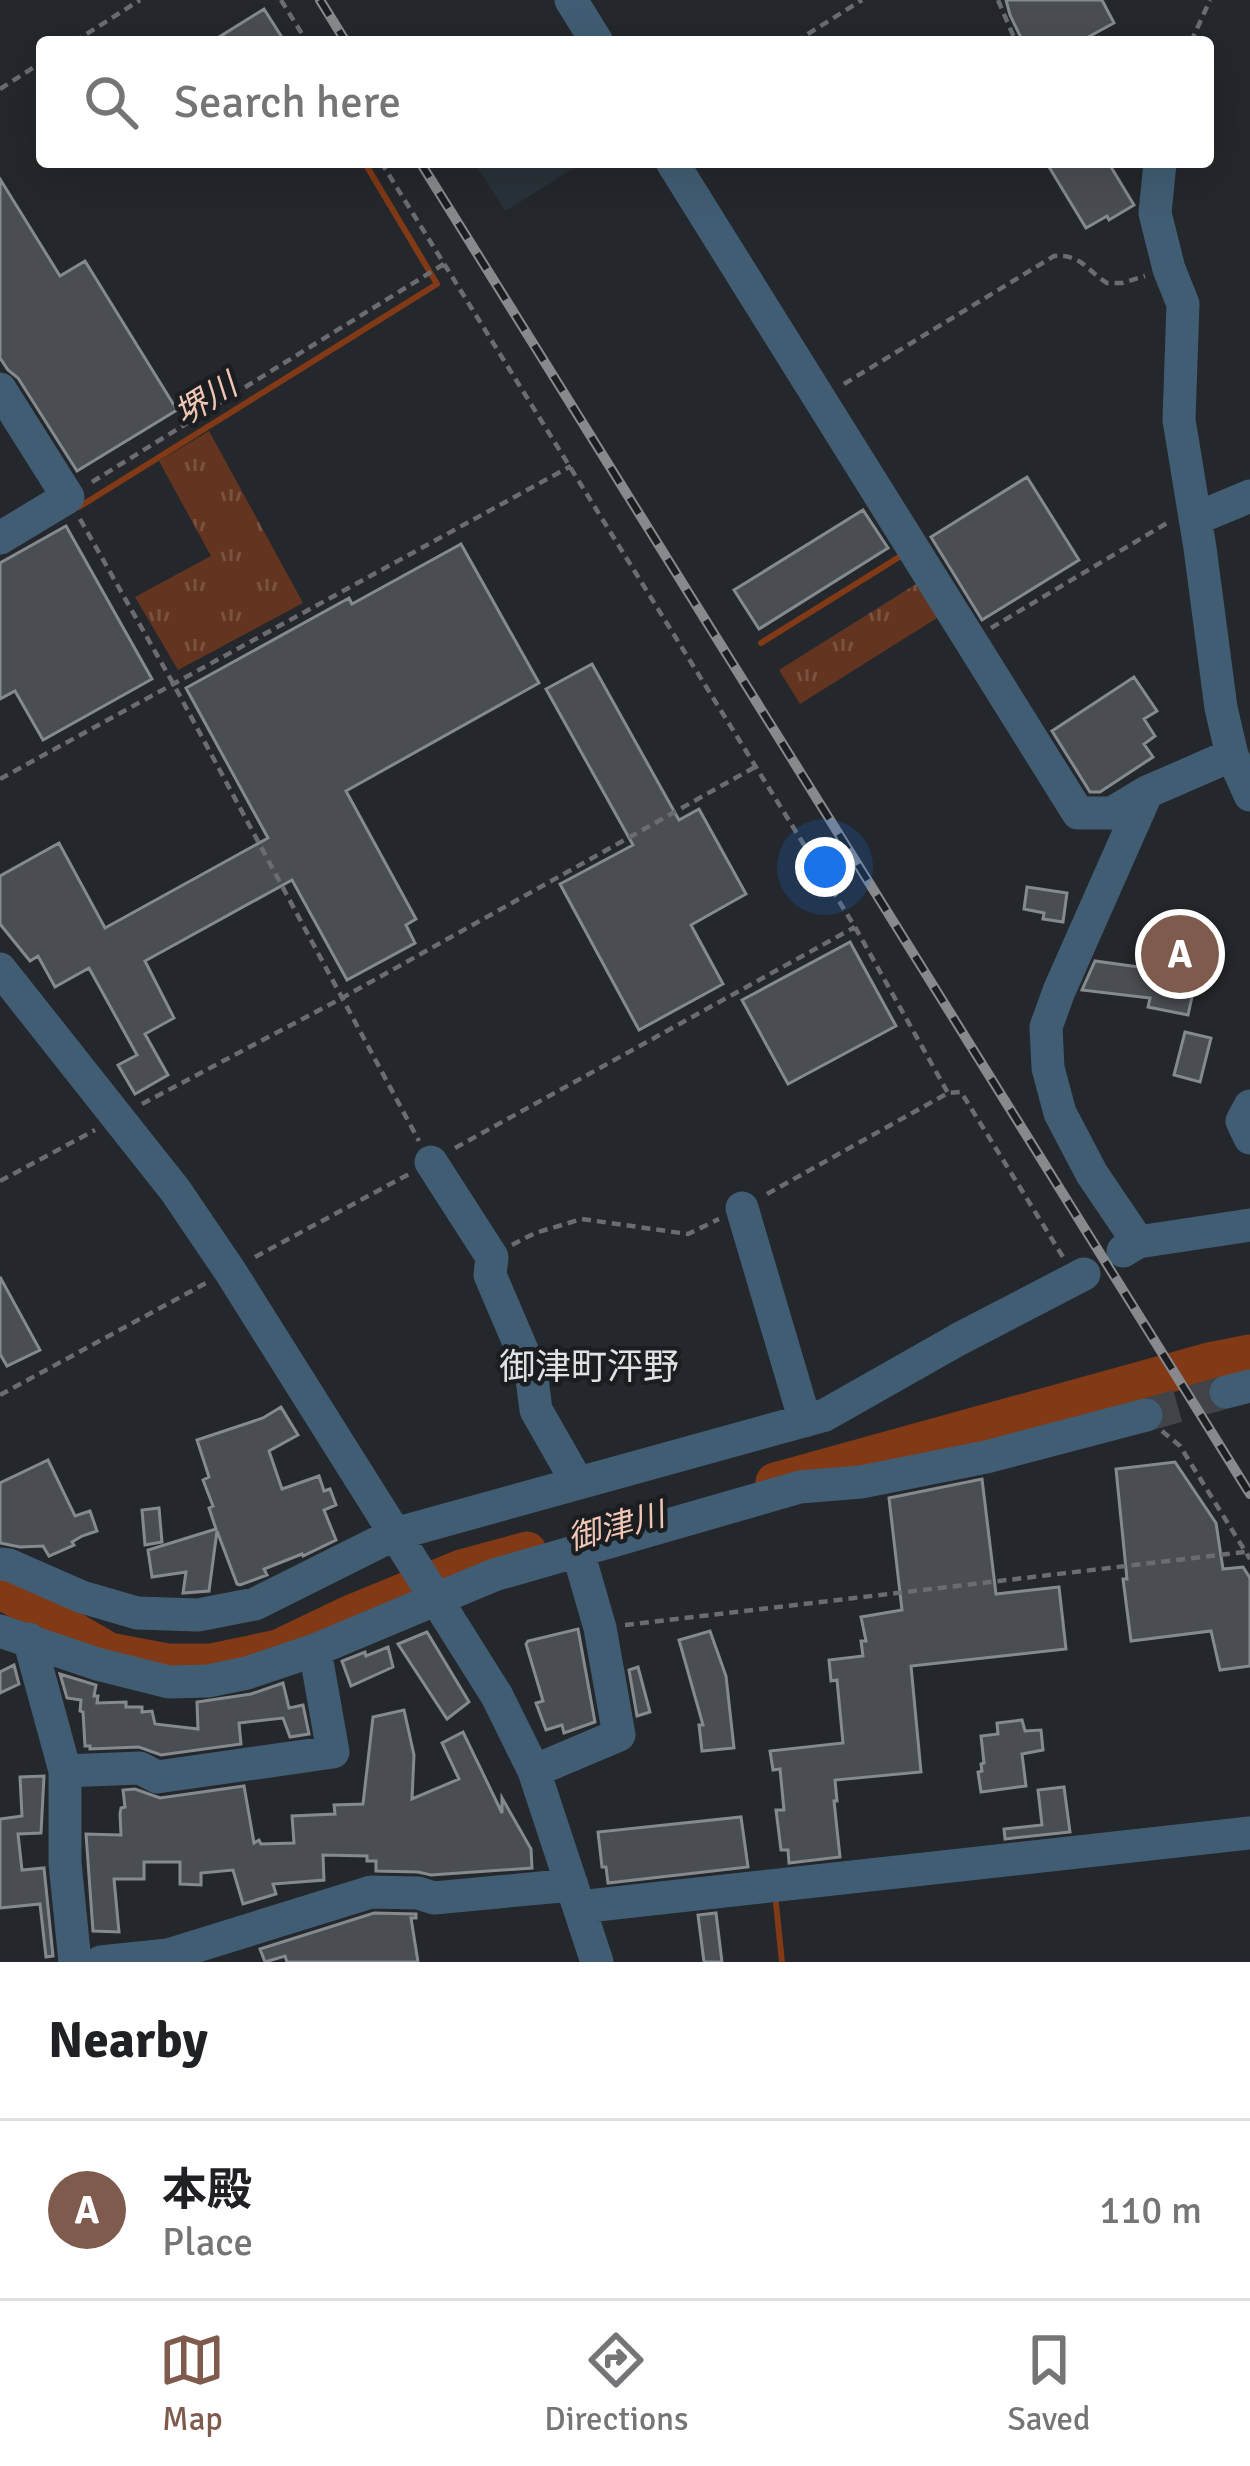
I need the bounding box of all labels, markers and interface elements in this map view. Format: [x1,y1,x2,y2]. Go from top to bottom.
search box [36,36,1214,168]
icon: search [78,69,144,135]
text: Search here [174,75,401,130]
water label: 堺川 [167,364,247,435]
your location [795,837,855,897]
pin: A [1141,909,1219,999]
district label: 御津町泙野 [499,1345,679,1390]
water label: 御津川 [563,1494,672,1560]
text: Nearby [48,2009,208,2072]
text: 本殿 [162,2163,252,2218]
text: A [75,2186,99,2234]
text: 110 m [1099,2186,1202,2234]
text: Place [162,2218,253,2266]
tab: Map [159,2327,225,2440]
tab: Directions [544,2327,689,2440]
tab: Saved [1007,2327,1091,2440]

